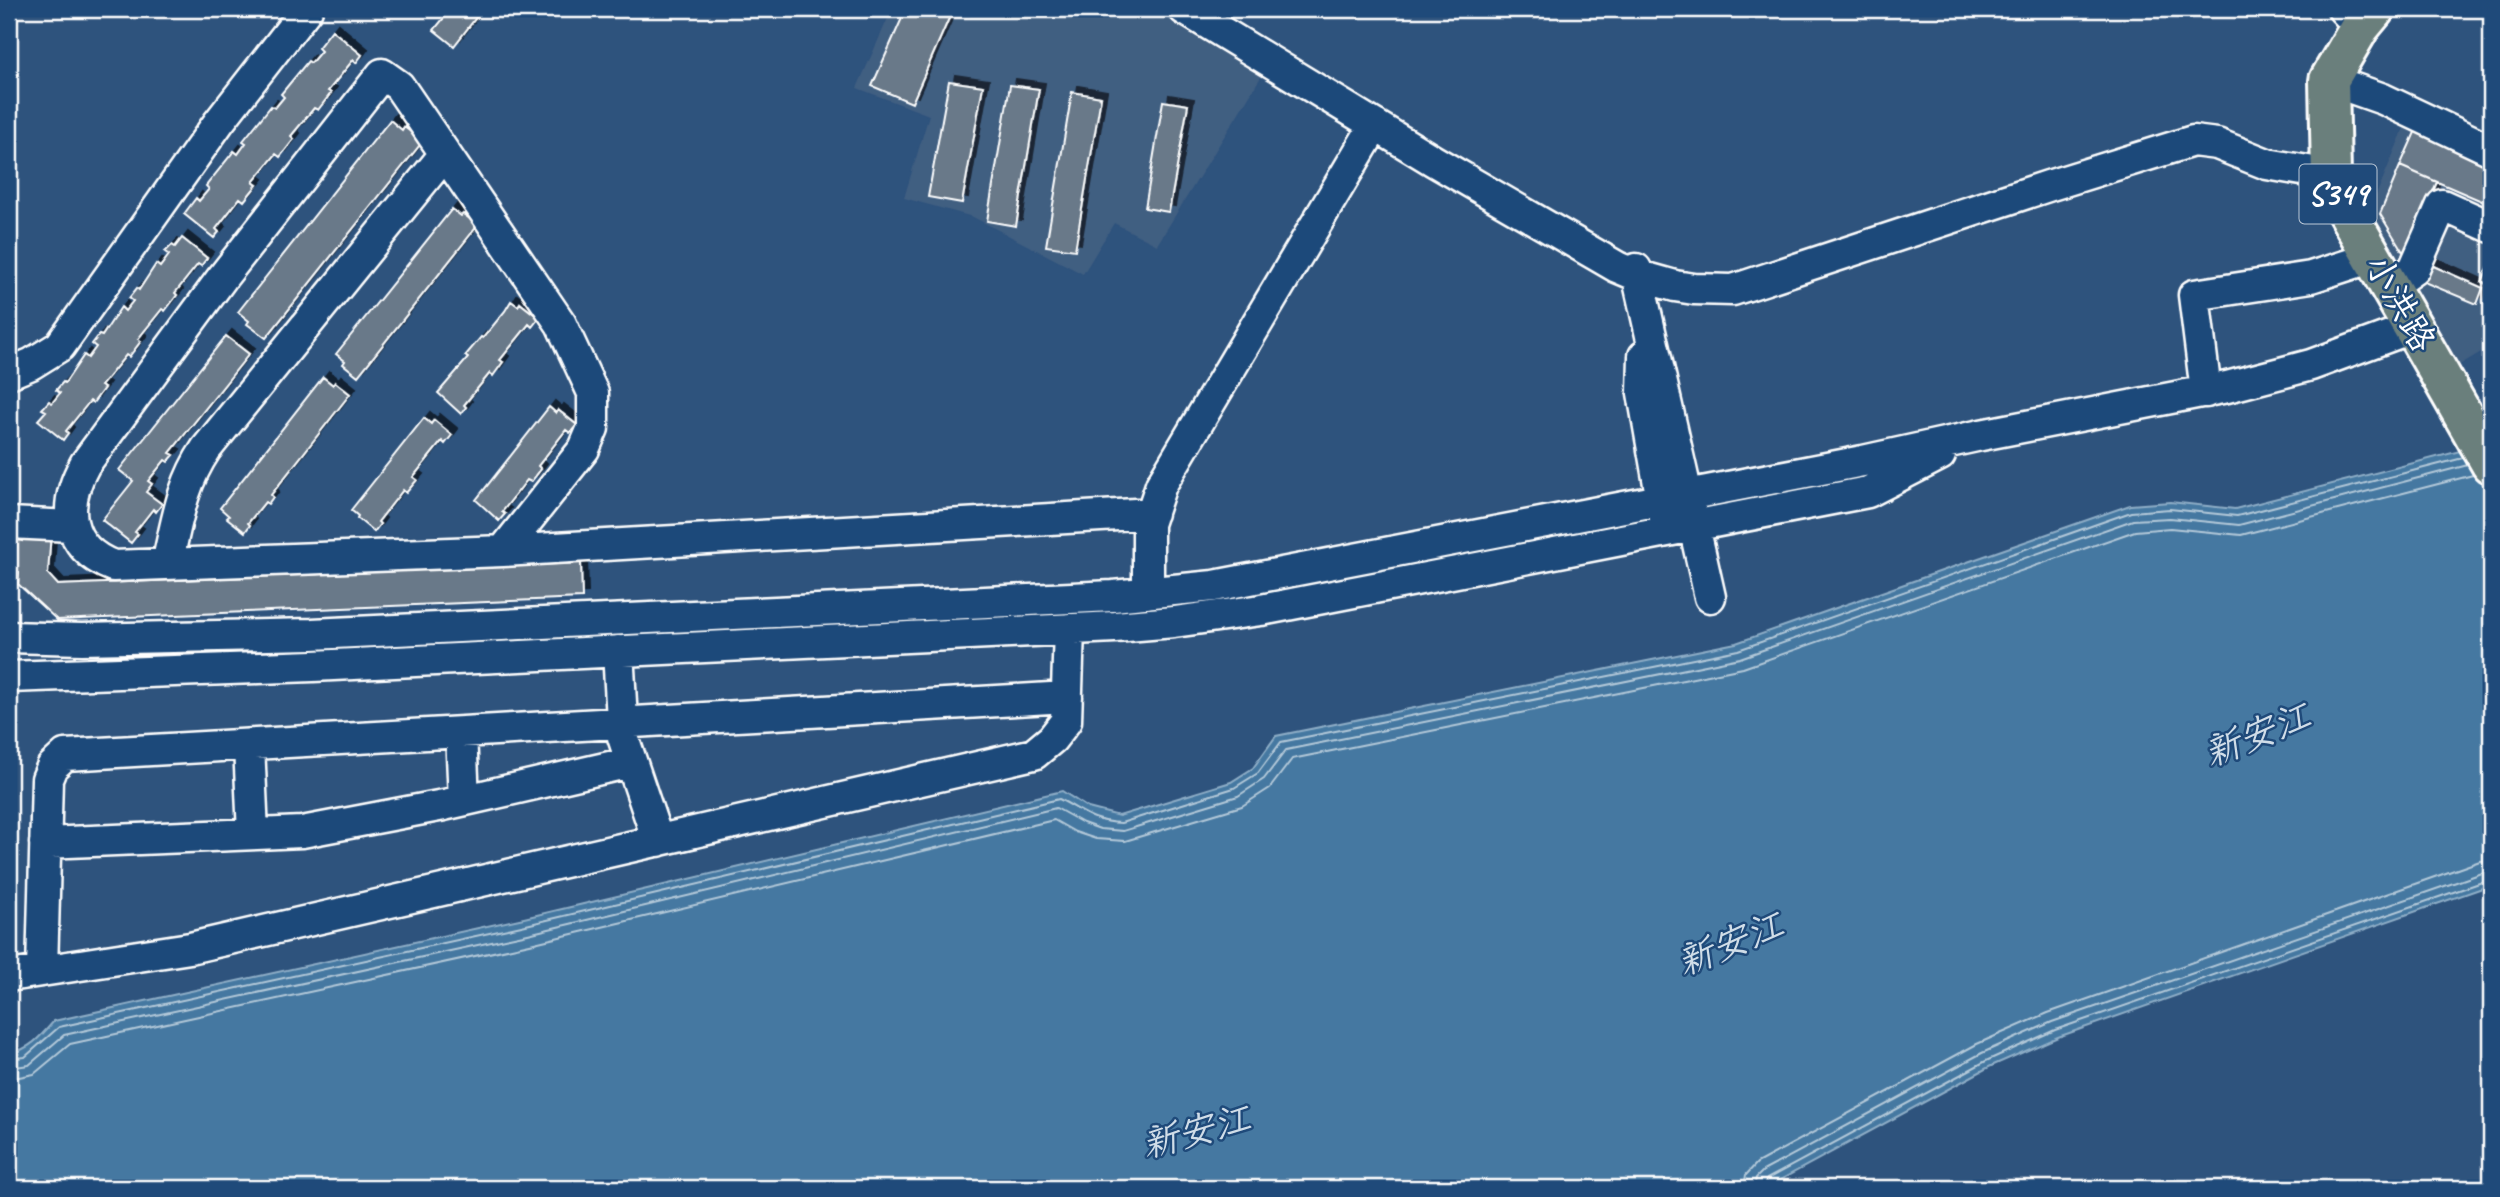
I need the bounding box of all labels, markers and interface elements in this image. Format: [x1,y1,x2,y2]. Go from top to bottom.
road number: S349 [2300,164,2376,224]
street label: 小洪路 [2354,246,2446,360]
water label: 新安江 [2197,691,2319,777]
water label: 新安江 [1670,900,1792,986]
water label: 新安江 [1136,1093,1258,1168]

